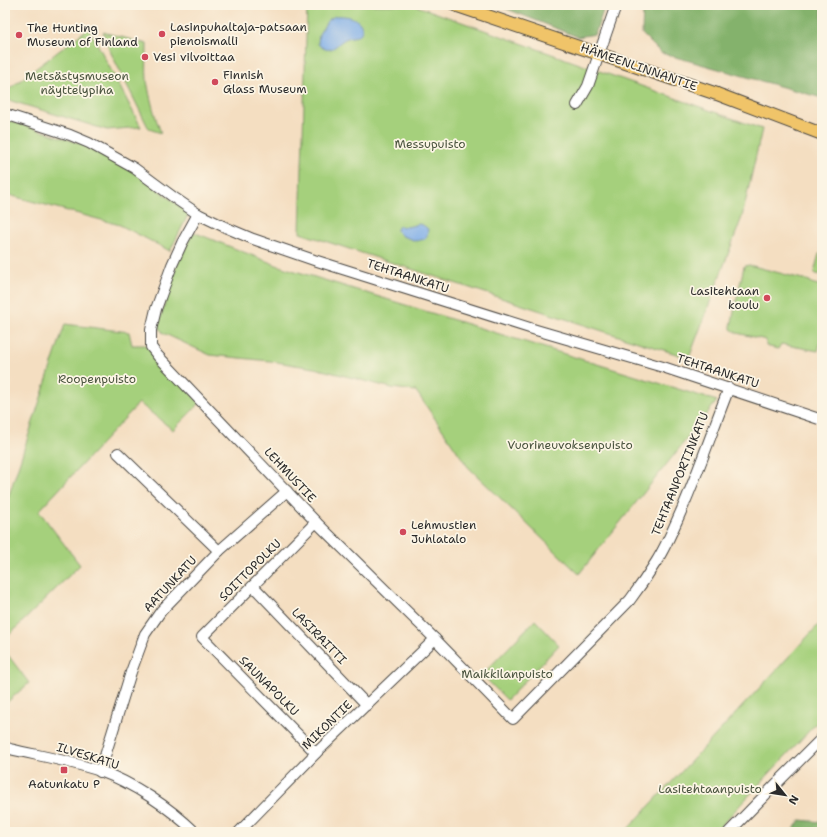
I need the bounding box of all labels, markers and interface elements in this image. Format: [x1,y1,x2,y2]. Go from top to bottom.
place label: Lasinpuhaltaja-patsaan pienoismalli [170,19,307,49]
place label: The Hunting Museum of Finland [27,20,138,50]
marker: Lasinpuhaltaja-patsaan pienoismalli [157,29,167,39]
marker: The Hunting Museum of Finland [14,30,24,40]
street label: HÄMEENLINNANTIE [578,39,700,95]
place label: Vesi vilvoittaa [153,49,235,65]
marker: Vesi vilvoittaa [140,52,150,62]
place label: Finnish Glass Museum [223,67,307,97]
park label: Metsästysmuseon näyttelypiha [25,68,129,98]
marker: Finnish Glass Museum [210,77,220,87]
park label: Messupuisto [395,136,465,152]
street label: TEHTAANKATU [365,255,451,297]
place label: Lasitehtaan koulu [690,283,759,313]
marker: Lasitehtaan koulu [762,293,772,303]
street label: TEHTAANKATU [675,350,761,392]
park label: Roopenpuisto [58,371,136,387]
street label: TEHTAANPORTINKATU [648,410,712,538]
park label: Vuorineuvoksenpuisto [507,437,633,453]
street label: LEHMUSTIE [260,444,320,506]
place label: Lehmustien Juhlatalo [411,517,476,547]
marker: Lehmustien Juhlatalo [398,527,408,537]
street label: SOITTOPOLKU [216,536,284,604]
street label: AATUNKATU [140,553,200,615]
street label: LASIRAITTI [288,604,350,668]
street label: SAUNAPOLKU [236,653,302,719]
park label: Maikkilanpuisto [461,666,553,682]
street label: MIKONTIE [298,697,356,753]
street label: ILVESKATU [55,739,121,773]
marker: Aatunkatu P [59,765,69,775]
north arrow [765,775,805,815]
place label: Aatunkatu P [28,776,100,792]
park label: Lasitehtaanpuisto [658,781,762,797]
text: N [784,792,802,808]

